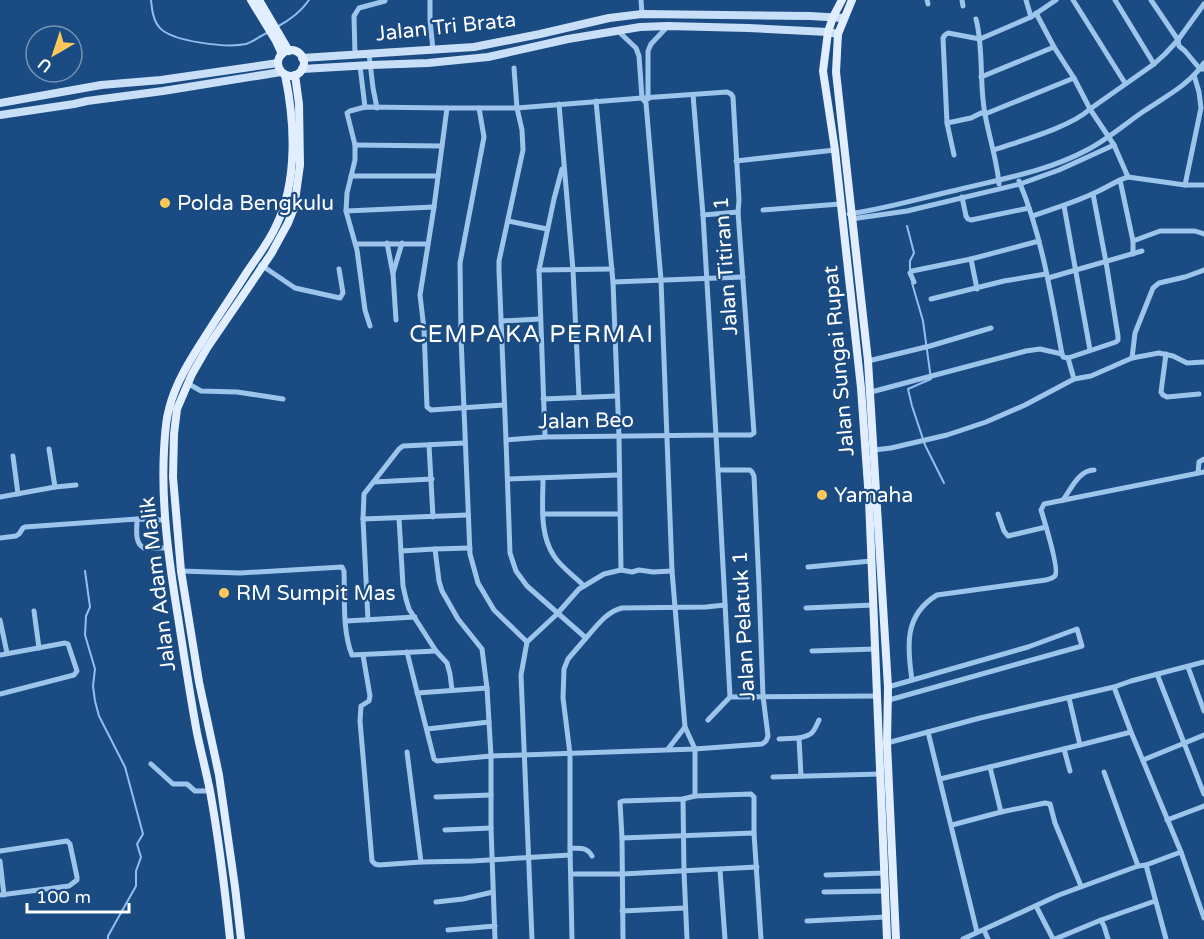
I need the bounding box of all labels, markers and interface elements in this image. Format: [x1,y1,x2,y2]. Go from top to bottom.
street label: Jalan Tri Brata [375,7,517,47]
north arrow [24,24,84,84]
text: U [34,53,56,76]
place label: Polda Bengkulu [177,191,334,216]
marker: Polda Bengkulu [158,196,172,210]
street label: Jalan Titiran 1 [709,196,743,336]
street label: Jalan Sungai Rupat [818,265,860,457]
district label: CEMPAKA PERMAI [409,320,655,349]
street label: Jalan Beo [538,408,634,434]
place label: Yamaha [834,483,913,508]
marker: Yamaha [815,488,829,502]
street label: Jalan Adam Malik [135,495,181,673]
street label: Jalan Pelatuk 1 [728,550,760,702]
place label: RM Sumpit Mas [236,581,396,606]
marker: RM Sumpit Mas [217,586,231,600]
scale bar [27,876,129,914]
text: 100 m [36,886,91,908]

